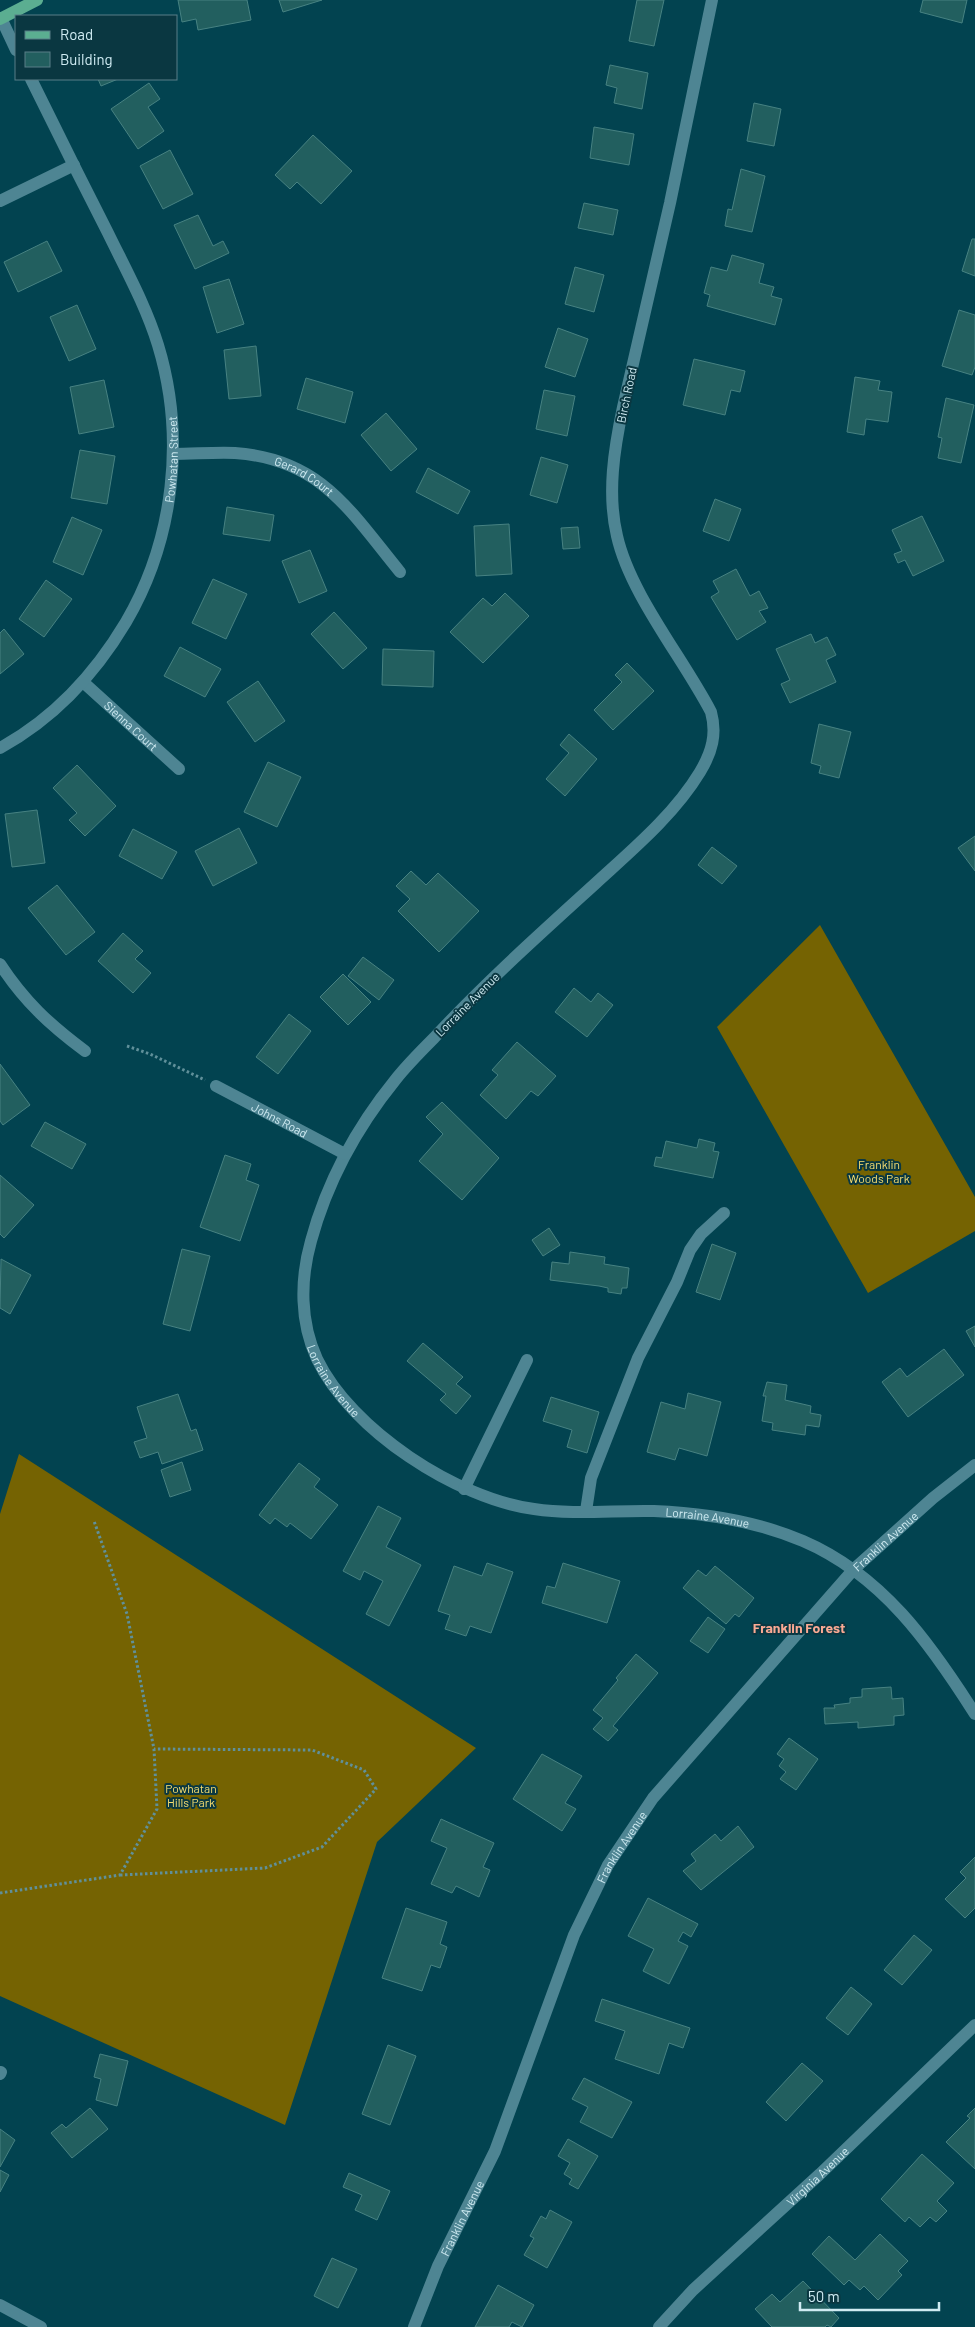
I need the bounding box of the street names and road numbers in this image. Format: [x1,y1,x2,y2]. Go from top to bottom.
street label: Birch Road [613,366,639,424]
street label: Powhatan Street [161,416,180,504]
street label: Gerard Court [273,453,337,498]
street label: Sienna Court [102,698,161,753]
street label: Lorraine Avenue [432,969,502,1039]
street label: Johns Road [249,1099,310,1140]
street label: Lorraine Avenue [305,1343,363,1420]
street label: Lorraine Avenue [665,1505,751,1530]
street label: Franklin Avenue [850,1508,921,1574]
street label: Franklin Avenue [593,1808,649,1885]
street label: Virginia Avenue [783,2143,851,2208]
street label: Franklin Avenue [437,2178,486,2258]

